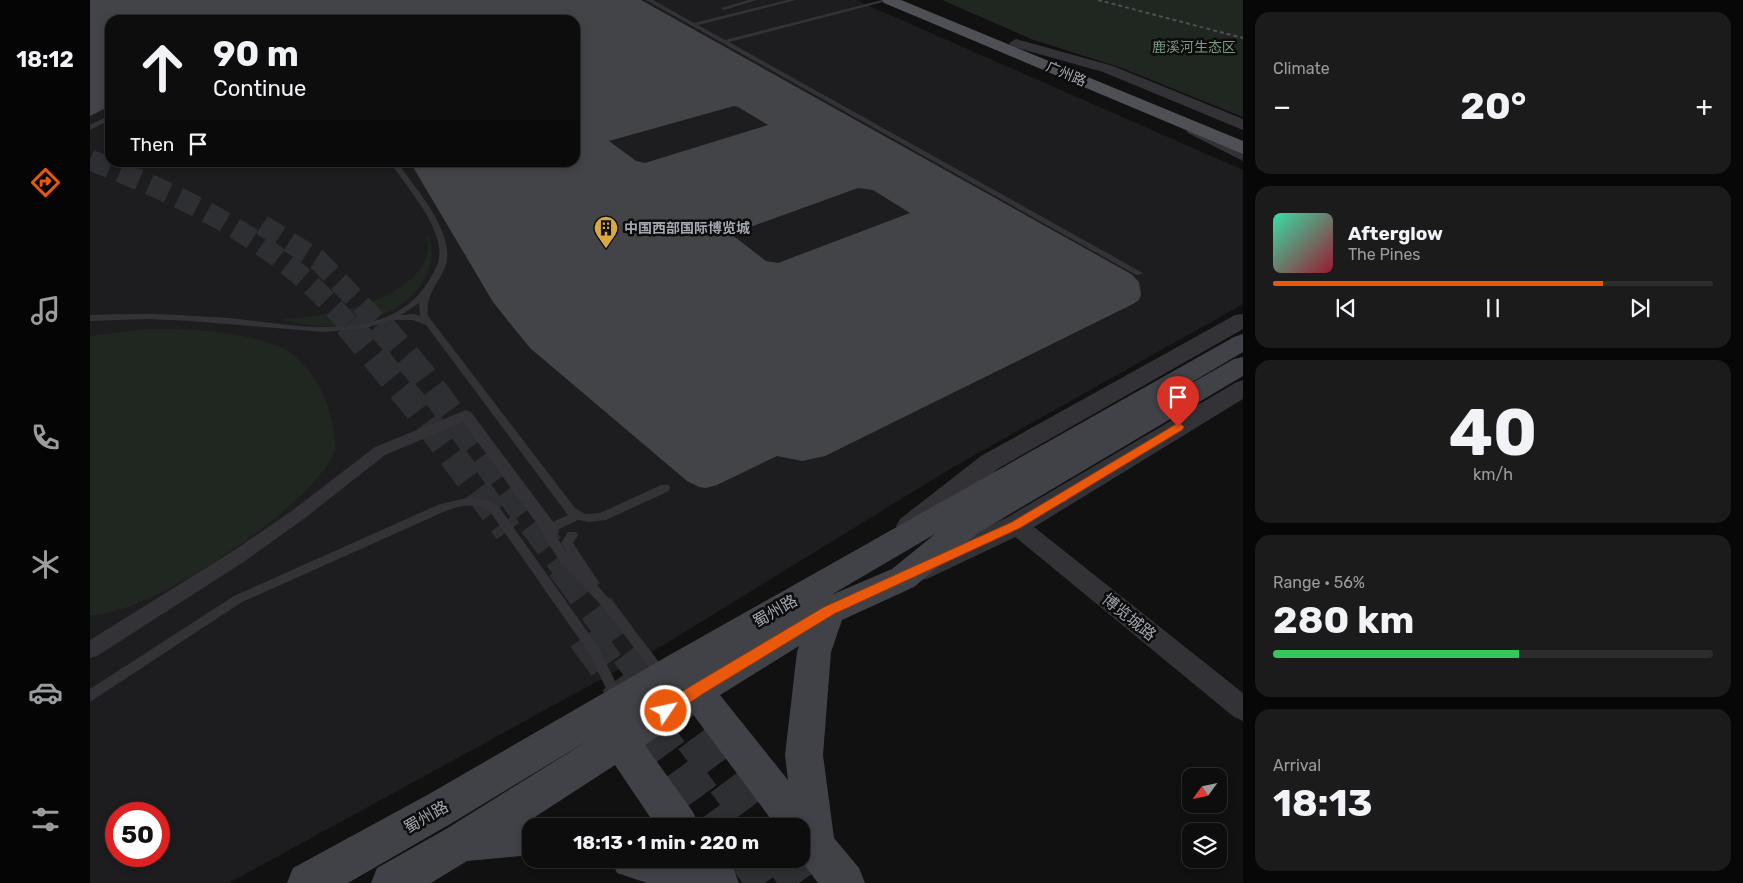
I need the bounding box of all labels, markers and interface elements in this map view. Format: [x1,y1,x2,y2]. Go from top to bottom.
text: 90 m [213,33,299,75]
icon: ahead [130,35,195,100]
park label: 鹿溪河生态区 [1152,39,1236,56]
text: 18:12 [16,46,74,73]
street label: 广州路 [1043,58,1089,90]
text: Climate [1273,59,1330,78]
text: Continue [213,75,306,102]
text: 20° [1460,83,1526,129]
text: − [1273,90,1291,123]
text: + [1696,90,1713,123]
icon: arrive [184,130,212,158]
text: Then [130,133,174,156]
icon: directions [28,165,63,200]
building icon: 中国西部国际博览城 [593,215,619,249]
place label: 中国西部国际博览城 [624,220,750,237]
text: Afterglow [1348,222,1443,245]
text: The Pines [1348,245,1421,264]
icon: music [28,293,63,328]
icon: previous [1332,294,1360,322]
icon: pause [1479,294,1507,322]
icon: next [1626,294,1654,322]
pin [1157,376,1199,427]
icon: arrive [1164,383,1192,411]
text: 40 [1449,394,1537,471]
icon: phone [28,420,63,455]
text: km/h [1473,465,1513,484]
icon: climate [28,547,63,582]
text: Range · 56% [1273,573,1365,592]
street label: 博览城路 [1098,589,1160,645]
street label: 蜀州路 [749,591,801,631]
text: 280 km [1273,597,1414,643]
icon: car [28,675,63,710]
position arrow [639,684,691,736]
text: Arrival [1273,756,1321,775]
north arrow [1182,768,1228,812]
map controls [1182,768,1227,868]
text: 18:13 [1273,780,1373,826]
street label: 蜀州路 [400,797,452,837]
icon: filters [28,802,63,837]
speed limit sign: 50 [105,802,170,867]
button: layers [1182,823,1227,868]
text: 18:13 · 1 min · 220 m [573,831,759,854]

